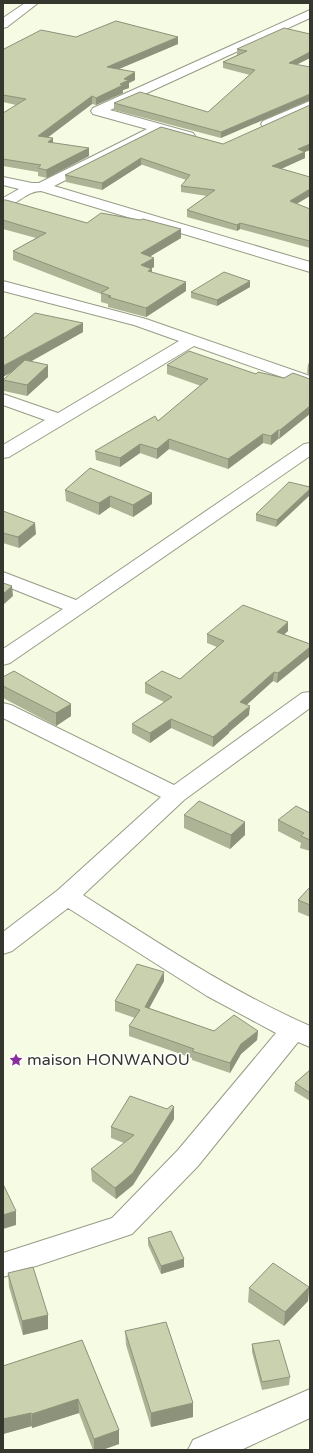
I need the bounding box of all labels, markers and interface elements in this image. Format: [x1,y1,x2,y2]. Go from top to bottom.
place label: maison HONWANOU [27,1050,190,1070]
place icon: maison HONWANOU [8,1052,24,1068]

